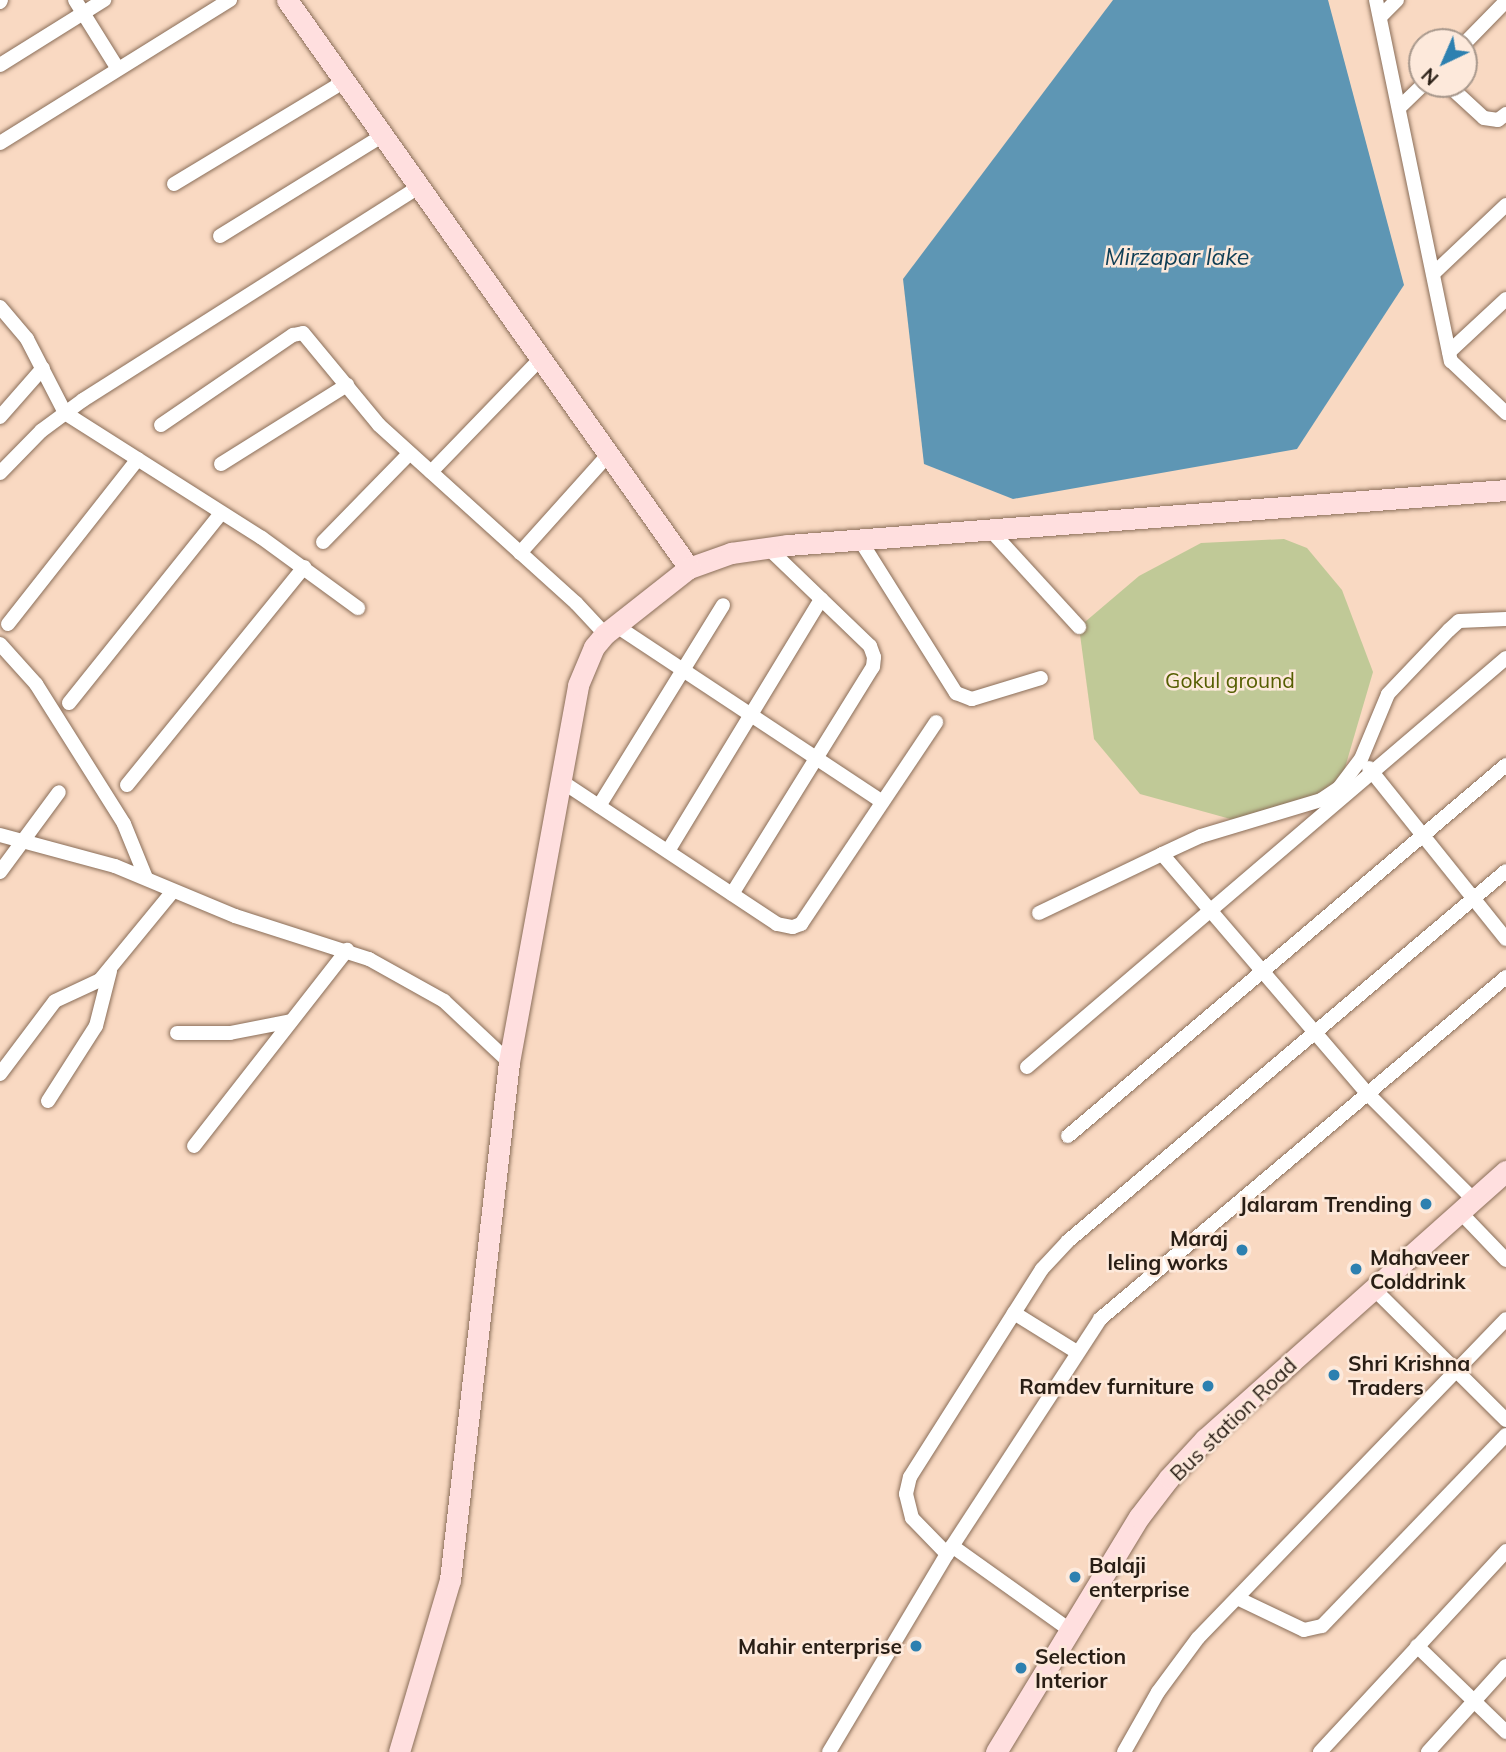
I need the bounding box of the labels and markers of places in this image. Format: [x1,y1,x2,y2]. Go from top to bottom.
place label: Jalaram Trending [1239,1191,1412,1217]
marker: Jalaram Trending [1418,1196,1434,1212]
place label: Maraj leling works [1108,1225,1228,1275]
marker: Maraj leling works [1234,1242,1250,1258]
place label: Mahaveer Colddrink [1370,1244,1469,1294]
marker: Mahaveer Colddrink [1348,1261,1364,1277]
place label: Shri Krishna Traders [1348,1350,1470,1400]
marker: Shri Krishna Traders [1326,1367,1342,1383]
place label: Ramdev furniture [1019,1373,1194,1399]
marker: Ramdev furniture [1200,1378,1216,1394]
place label: Balaji enterprise [1089,1552,1190,1602]
marker: Balaji enterprise [1067,1569,1083,1585]
place label: Mahir enterprise [738,1633,902,1659]
marker: Mahir enterprise [908,1638,924,1654]
place label: Selection Interior [1035,1643,1126,1693]
marker: Selection Interior [1013,1660,1029,1676]

